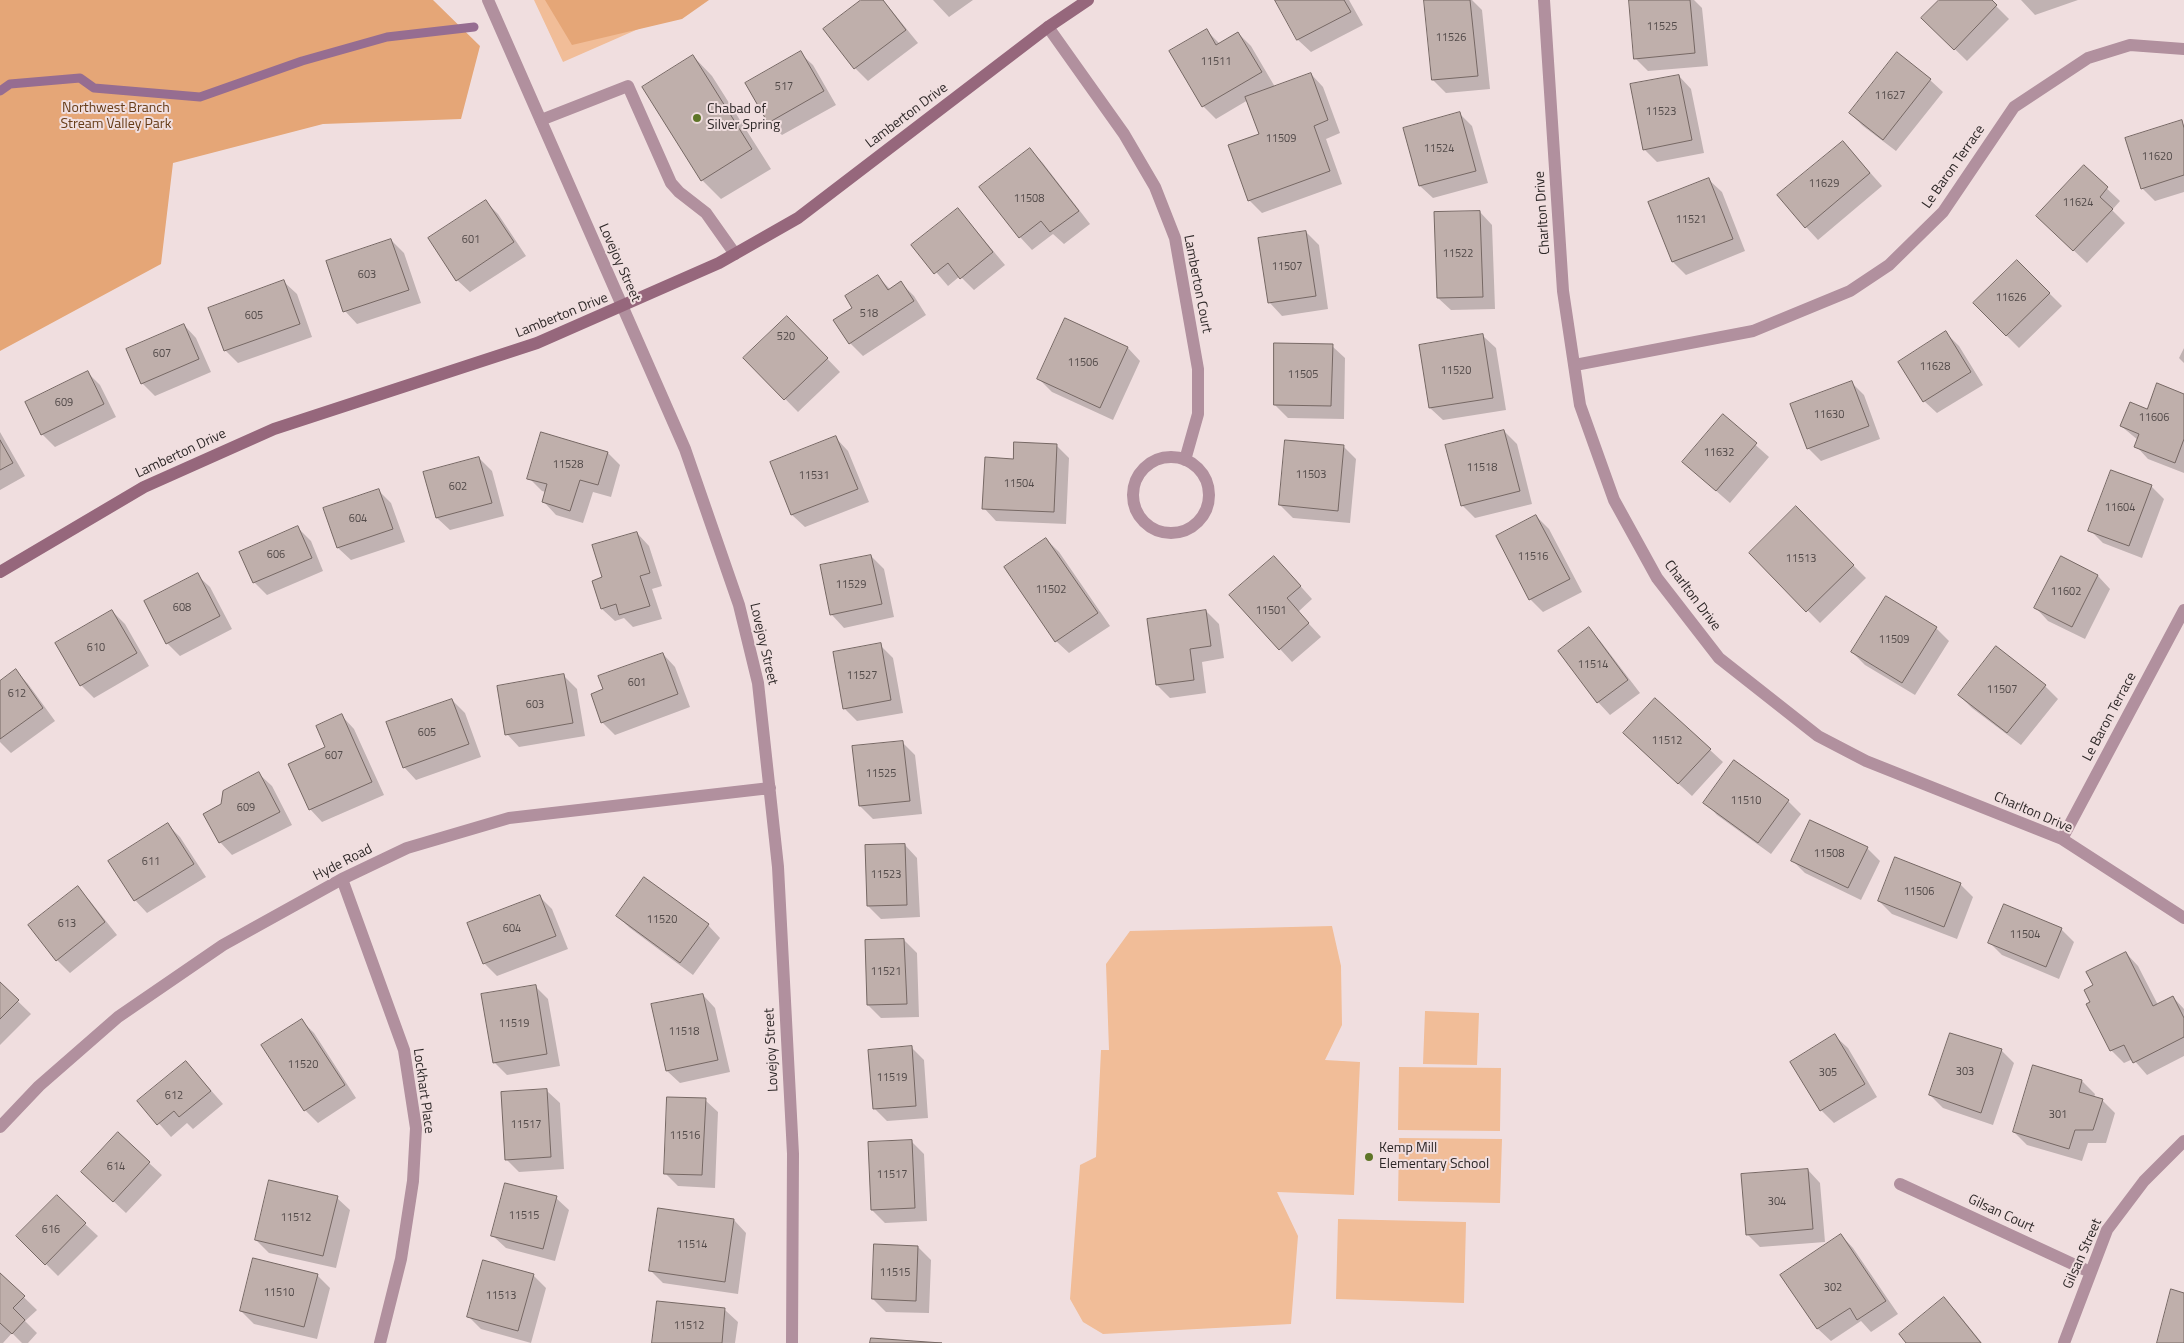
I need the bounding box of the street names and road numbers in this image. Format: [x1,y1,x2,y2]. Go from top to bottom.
street label: Lamberton Drive [863,80,951,152]
street label: Le Baron Terrace [1919,122,1989,212]
street label: Charlton Drive [1532,171,1554,255]
street label: Lovejoy Street [594,221,644,305]
street label: Lamberton Court [1179,233,1215,335]
street label: Lamberton Drive [513,290,611,342]
street label: Lamberton Drive [133,426,229,482]
street label: Charlton Drive [1660,558,1724,634]
street label: Lovejoy Street [745,601,781,687]
street label: Le Baron Terrace [2080,670,2140,764]
street label: Charlton Drive [1991,789,2075,837]
street label: Hyde Road [311,841,375,885]
street label: Lovejoy Street [761,1008,783,1092]
street label: Lockhart Place [409,1047,437,1135]
street label: Gilsan Court [1965,1191,2037,1237]
street label: Gilsan Street [2060,1216,2106,1292]

